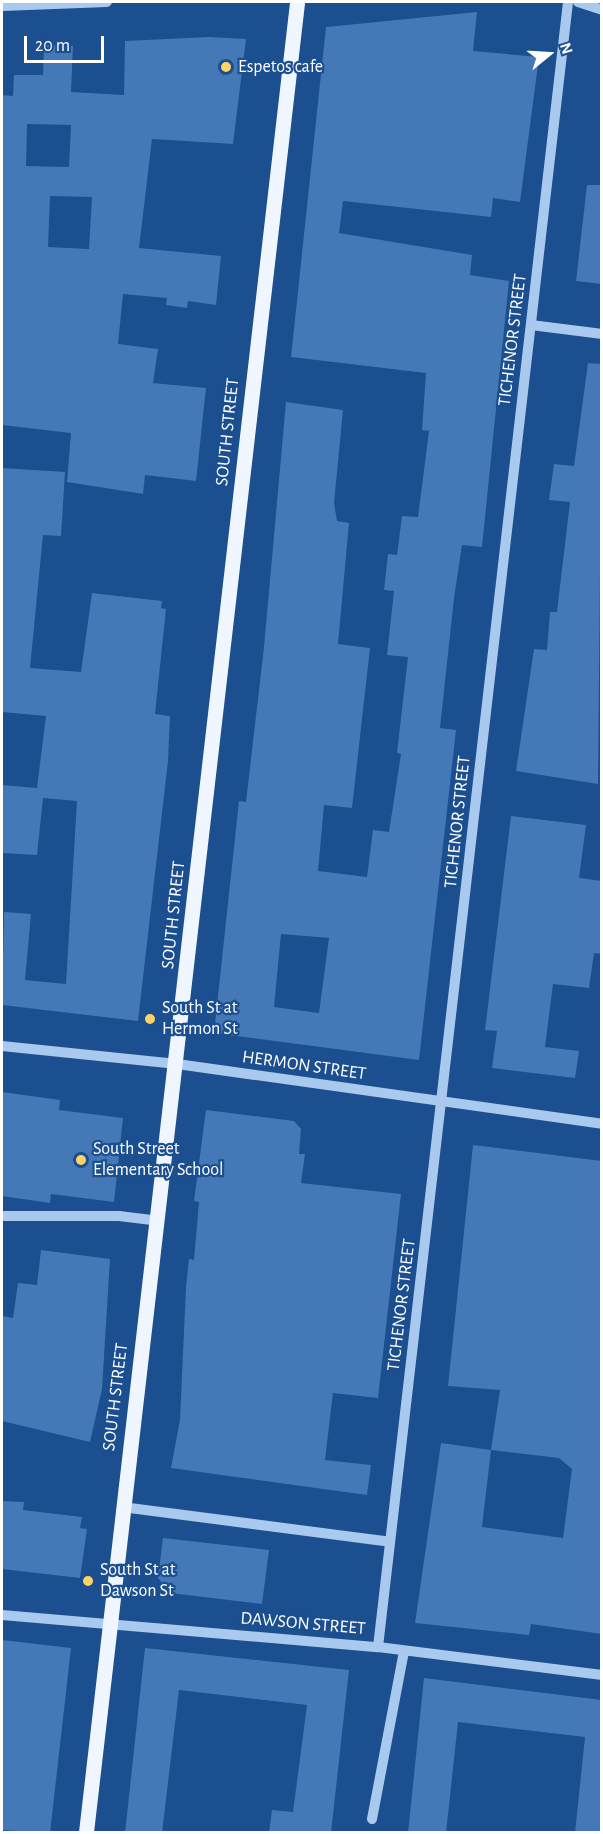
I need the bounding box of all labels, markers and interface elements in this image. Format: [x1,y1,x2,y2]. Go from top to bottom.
scale bar [27,24,106,62]
north arrow [519,24,579,84]
text: 20 m [35,37,70,55]
text: N [557,41,575,56]
place label: Espetos cafe [238,56,323,78]
marker: Espetos cafe [219,60,233,74]
street label: TICHENOR STREET [494,273,532,407]
street label: SOUTH STREET [212,377,244,487]
street label: TICHENOR STREET [440,755,476,889]
street label: SOUTH STREET [158,860,190,970]
place label: South St at Hermon St [162,998,238,1040]
marker: South St at Hermon St [143,1012,157,1026]
street label: HERMON STREET [241,1047,367,1085]
place label: South Street Elementary School [93,1139,223,1182]
marker: South Street Elementary School [74,1153,88,1167]
street label: TICHENOR STREET [383,1238,421,1372]
street label: SOUTH STREET [99,1342,133,1452]
place label: South St at Dawson St [100,1560,175,1602]
marker: South St at Dawson St [81,1574,95,1588]
street label: DAWSON STREET [240,1608,366,1640]

